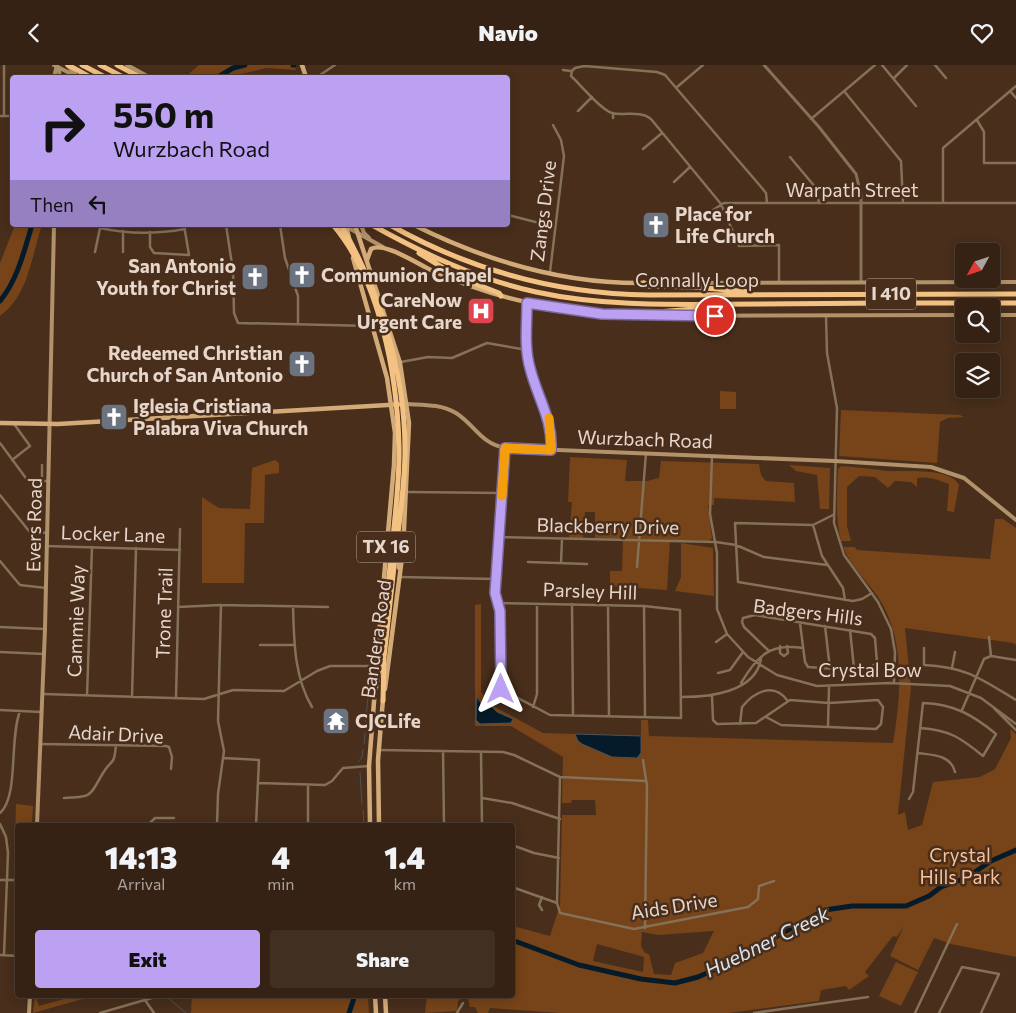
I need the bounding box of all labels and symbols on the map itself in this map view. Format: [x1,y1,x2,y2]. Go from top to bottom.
street label: Zangs Drive [525,159,560,263]
street label: Warpath Street [785,178,919,201]
place label: Place for Life Church [675,202,775,247]
church icon: Place for Life Church [641,210,671,240]
north arrow [955,243,1000,287]
place label: San Antonio Youth for Christ [96,254,236,299]
church icon: Communion Chapel [287,260,317,290]
church icon: San Antonio Youth for Christ [240,262,270,292]
place label: Communion Chapel [321,263,492,286]
street label: Connally Loop [635,268,759,291]
road number: I 410 [866,278,916,309]
place label: CareNow Urgent Care [357,288,462,333]
pin [694,295,736,337]
hospital icon: CareNow Urgent Care [466,296,496,326]
place label: Redeemed Christian Church of San Antonio [86,341,283,386]
church icon: Redeemed Christian Church of San Antonio [287,349,317,379]
place label: Iglesia Cristiana Palabra Viva Church [133,394,308,439]
church icon: Iglesia Cristiana Palabra Viva Church [99,402,129,432]
street label: Wurzbach Road [577,425,713,452]
street label: Evers Road [21,478,46,572]
street label: Blackberry Drive [537,513,679,538]
street label: Locker Lane [60,520,166,547]
road number: TX 16 [357,532,415,563]
street label: Cammie Way [62,564,89,678]
street label: Trone Trail [150,567,177,659]
street label: Parsley Hill [542,577,638,604]
street label: Bandera Road [356,578,395,700]
street label: Badgers Hills [752,593,864,630]
street label: Crystal Bow [818,658,922,681]
position arrow [474,662,526,714]
temple icon: CJCLife [321,706,351,736]
place label: CJCLife [355,709,421,732]
street label: Adair Drive [68,720,164,747]
park label: Crystal Hills Park [920,843,1000,888]
street label: Aids Drive [629,887,719,924]
water label: Huebner Creek [700,900,834,982]

